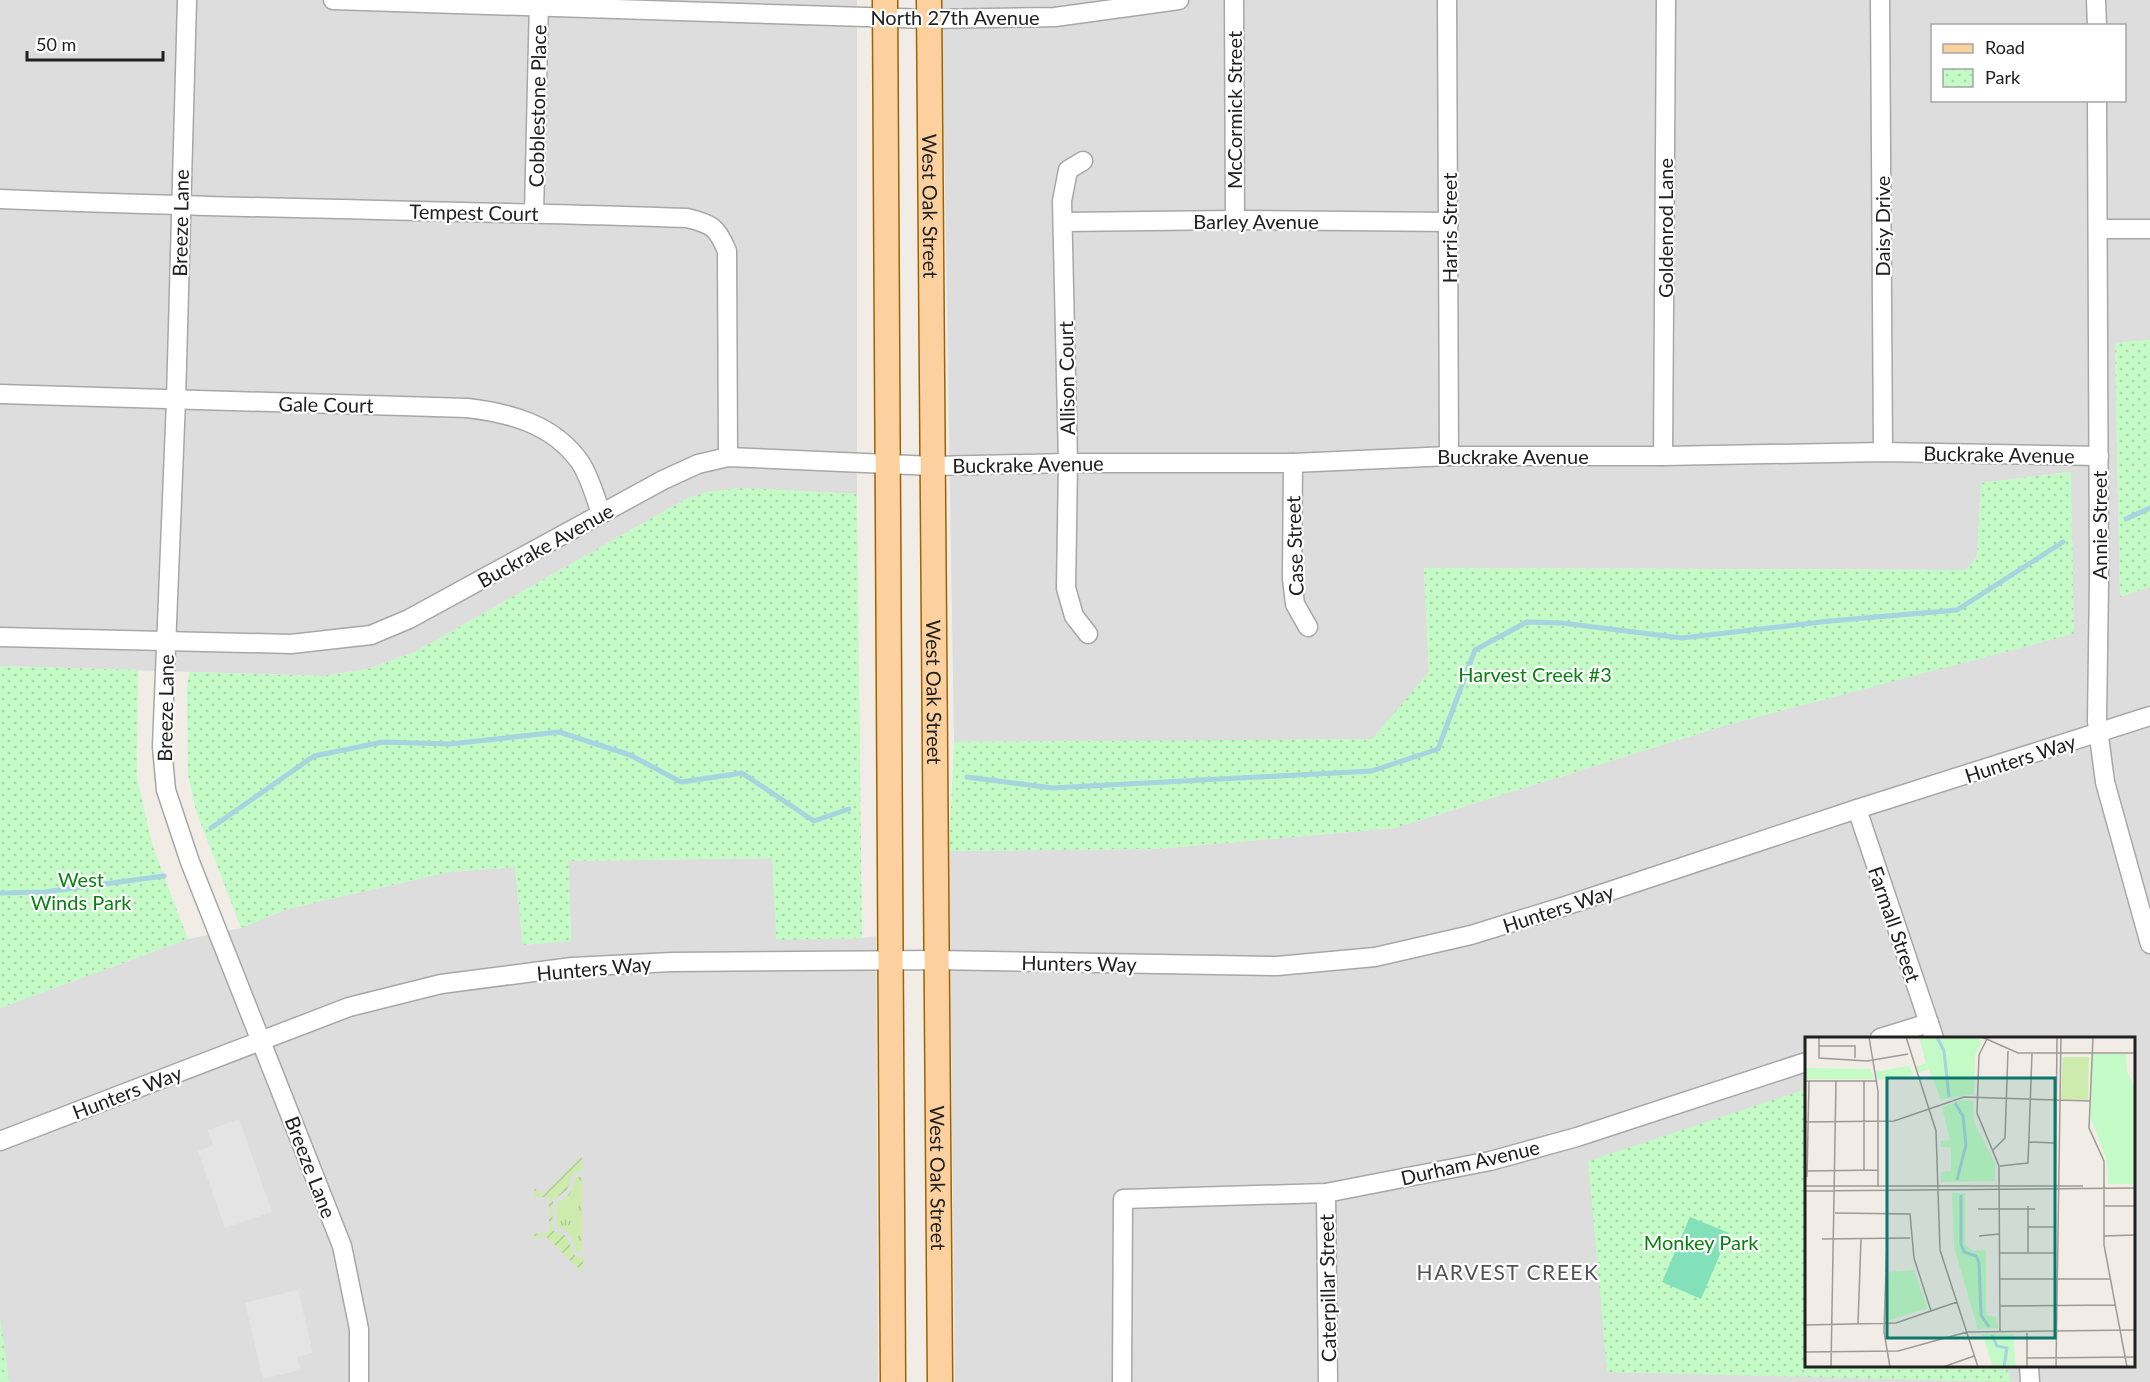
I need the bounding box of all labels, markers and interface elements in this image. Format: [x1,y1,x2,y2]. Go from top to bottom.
street label: North 27th Avenue [870,5,1040,29]
scale bar [27,24,164,62]
street label: Cobblestone Place [524,24,550,188]
legend [1931,24,2126,102]
street label: McCormick Street [1222,31,1246,189]
text: 50 m [36,33,76,55]
text: Road [1985,36,2025,58]
text: Park [1985,66,2021,88]
street label: West Oak Street [918,133,943,278]
street label: Goldenrod Lane [1653,158,1677,298]
street label: Breeze Lane [167,169,193,277]
street label: Harris Street [1437,173,1461,283]
street label: Daisy Drive [1870,176,1894,276]
street label: Tempest Court [409,199,539,225]
street label: Barley Avenue [1193,209,1319,233]
street label: Allison Court [1053,321,1079,435]
street label: Gale Court [278,391,374,417]
street label: Buckrake Avenue [1923,441,2075,467]
street label: Buckrake Avenue [1437,444,1589,468]
street label: Buckrake Avenue [952,451,1104,477]
street label: Annie Street [2087,471,2111,579]
street label: Case Street [1280,495,1308,597]
street label: Buckrake Avenue [473,498,617,592]
street label: West Oak Street [922,619,947,764]
street label: Breeze Lane [152,654,178,762]
park label: Harvest Creek #3 [1458,662,1612,686]
street label: Hunters Way [1961,729,2079,787]
street label: Farmall Street [1864,863,1926,985]
park label: West Winds Park [31,867,132,914]
street label: Hunters Way [1499,879,1617,937]
street label: Hunters Way [1021,950,1138,976]
street label: Hunters Way [536,951,653,985]
inset map [1805,1037,2135,1367]
street label: Hunters Way [69,1060,186,1124]
street label: West Oak Street [926,1105,951,1250]
street label: Breeze Lane [281,1113,341,1221]
street label: Durham Avenue [1398,1134,1542,1190]
street label: Caterpillar Street [1314,1214,1340,1362]
park label: Monkey Park [1644,1230,1759,1254]
district label: HARVEST CREEK [1417,1259,1599,1284]

